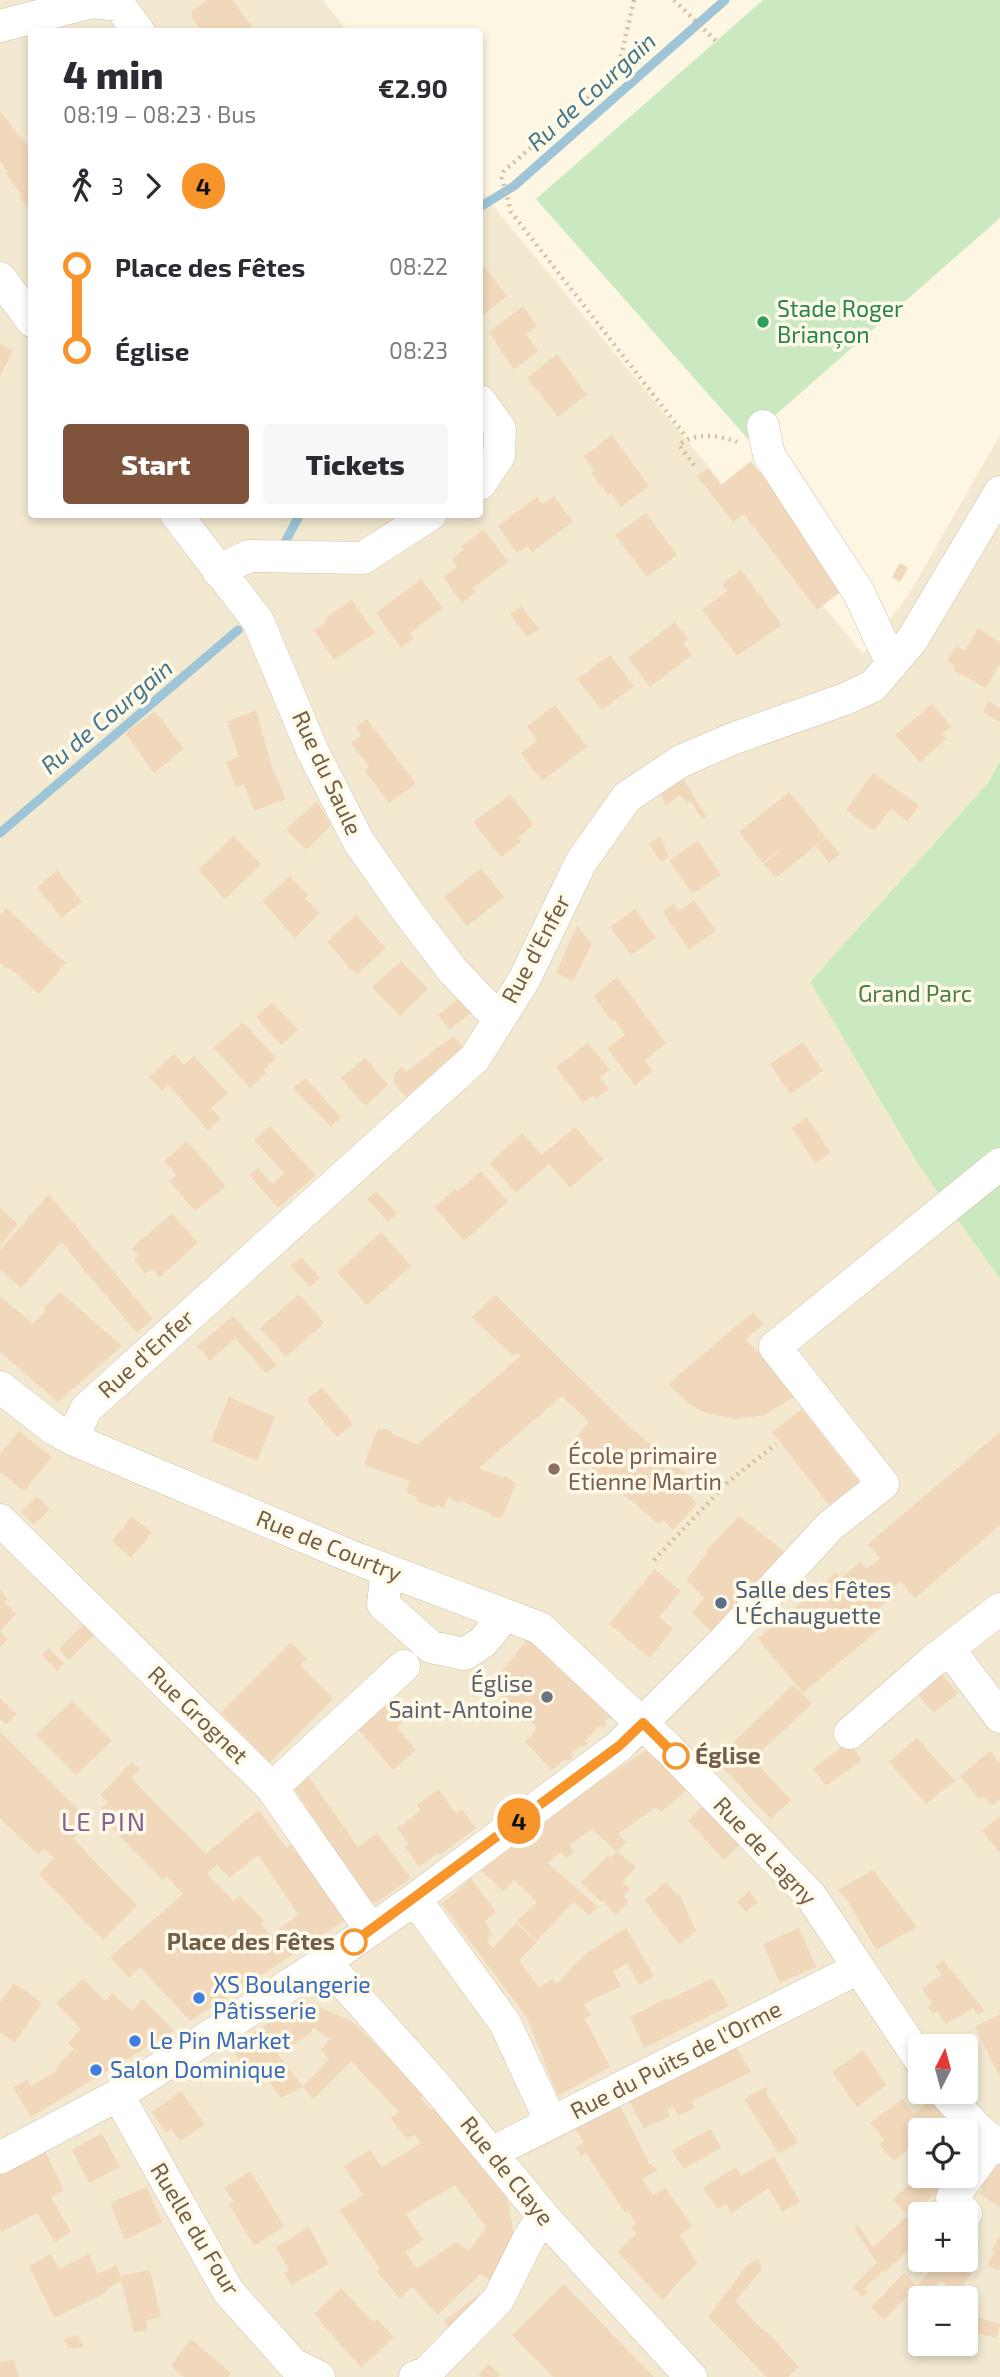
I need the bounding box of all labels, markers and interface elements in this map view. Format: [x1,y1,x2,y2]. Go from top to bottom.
water label: Ru de Courgain [521,26,661,156]
text: 4 min [63,51,164,97]
text: €2.90 [378,72,448,103]
text: 08:19 – 08:23 · Bus [63,100,256,128]
icon: walk [63,167,101,205]
icon: forward [134,167,172,205]
text: 4 [196,171,211,200]
text: 3 [111,172,124,200]
text: Place des Fêtes [115,251,305,282]
text: 08:22 [389,252,448,280]
place label: Stade Roger Briançon [777,294,903,349]
marker: Stade Roger Briançon [755,314,771,330]
text: Église [115,335,189,366]
text: 08:23 [389,336,448,364]
button: Start [63,424,249,504]
button: Tickets [263,424,448,504]
water label: Ru de Courgain [34,652,178,779]
street label: Rue du Saule [287,706,369,839]
street label: Rue d'Enfer [495,889,575,1008]
park label: Grand Parc [858,979,972,1007]
street label: Rue d'Enfer [92,1303,199,1404]
place label: École primaire Etienne Martin [568,1441,722,1495]
marker: École primaire Etienne Martin [546,1461,562,1477]
street label: Rue de Courtry [253,1503,406,1587]
place label: Salle des Fêtes L'Échauguette [735,1575,891,1629]
marker: Salle des Fêtes L'Échauguette [713,1595,729,1611]
street label: Rue Grognet [143,1660,255,1769]
place label: Église Saint-Antoine [388,1669,533,1723]
marker: Église Saint-Antoine [539,1689,555,1705]
place label: Église [695,1741,761,1769]
marker: Église [663,1743,689,1769]
street label: Rue de Lagny [708,1790,823,1910]
line badge: 4 [496,1798,542,1844]
district label: LE PIN [61,1805,147,1836]
text: 4 [511,1806,527,1835]
place label: Place des Fêtes [167,1927,335,1955]
marker: Place des Fêtes [341,1929,367,1955]
place label: XS Boulangerie Pâtisserie [213,1970,371,2024]
marker: XS Boulangerie Pâtisserie [191,1990,207,2006]
street label: Rue du Puits de l'Orme [565,1994,786,2124]
place label: Le Pin Market [149,2026,291,2054]
marker: Le Pin Market [127,2033,143,2049]
north arrow [908,2034,978,2104]
map controls [908,2034,978,2356]
place label: Salon Dominique [110,2055,286,2083]
marker: Salon Dominique [88,2062,104,2078]
street label: Rue de Claye [455,2110,560,2231]
button: locate [908,2118,978,2188]
street label: Ruelle du Four [145,2157,246,2300]
button: + [908,2202,978,2272]
button: − [908,2286,978,2356]

